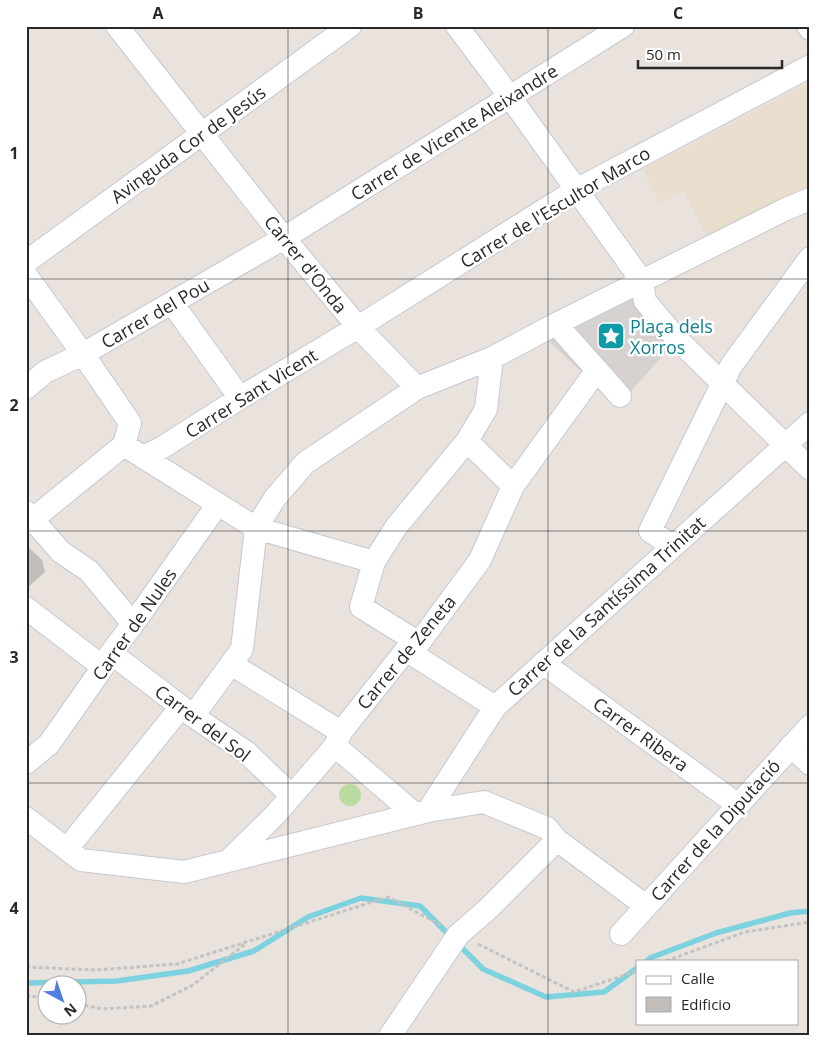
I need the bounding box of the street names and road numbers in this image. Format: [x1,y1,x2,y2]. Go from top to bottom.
street label: Carrer de Vicente Aleixandre [346,58,562,206]
street label: Avinguda Cor de Jesús [106,80,270,208]
street label: Carrer de l'Escultor Marco [456,141,654,273]
street label: Carrer d'Onda [259,210,353,318]
street label: Carrer del Pou [97,272,213,354]
street label: Carrer Sant Vicent [180,343,322,443]
street label: Carrer de la Santíssima Trinitat [502,511,710,701]
street label: Carrer de Nules [86,563,182,685]
street label: Carrer de Zeneta [351,590,461,714]
street label: Carrer del Sol [150,679,256,767]
street label: Carrer Ribera [589,691,693,777]
street label: Carrer de la Diputació [645,754,785,906]

